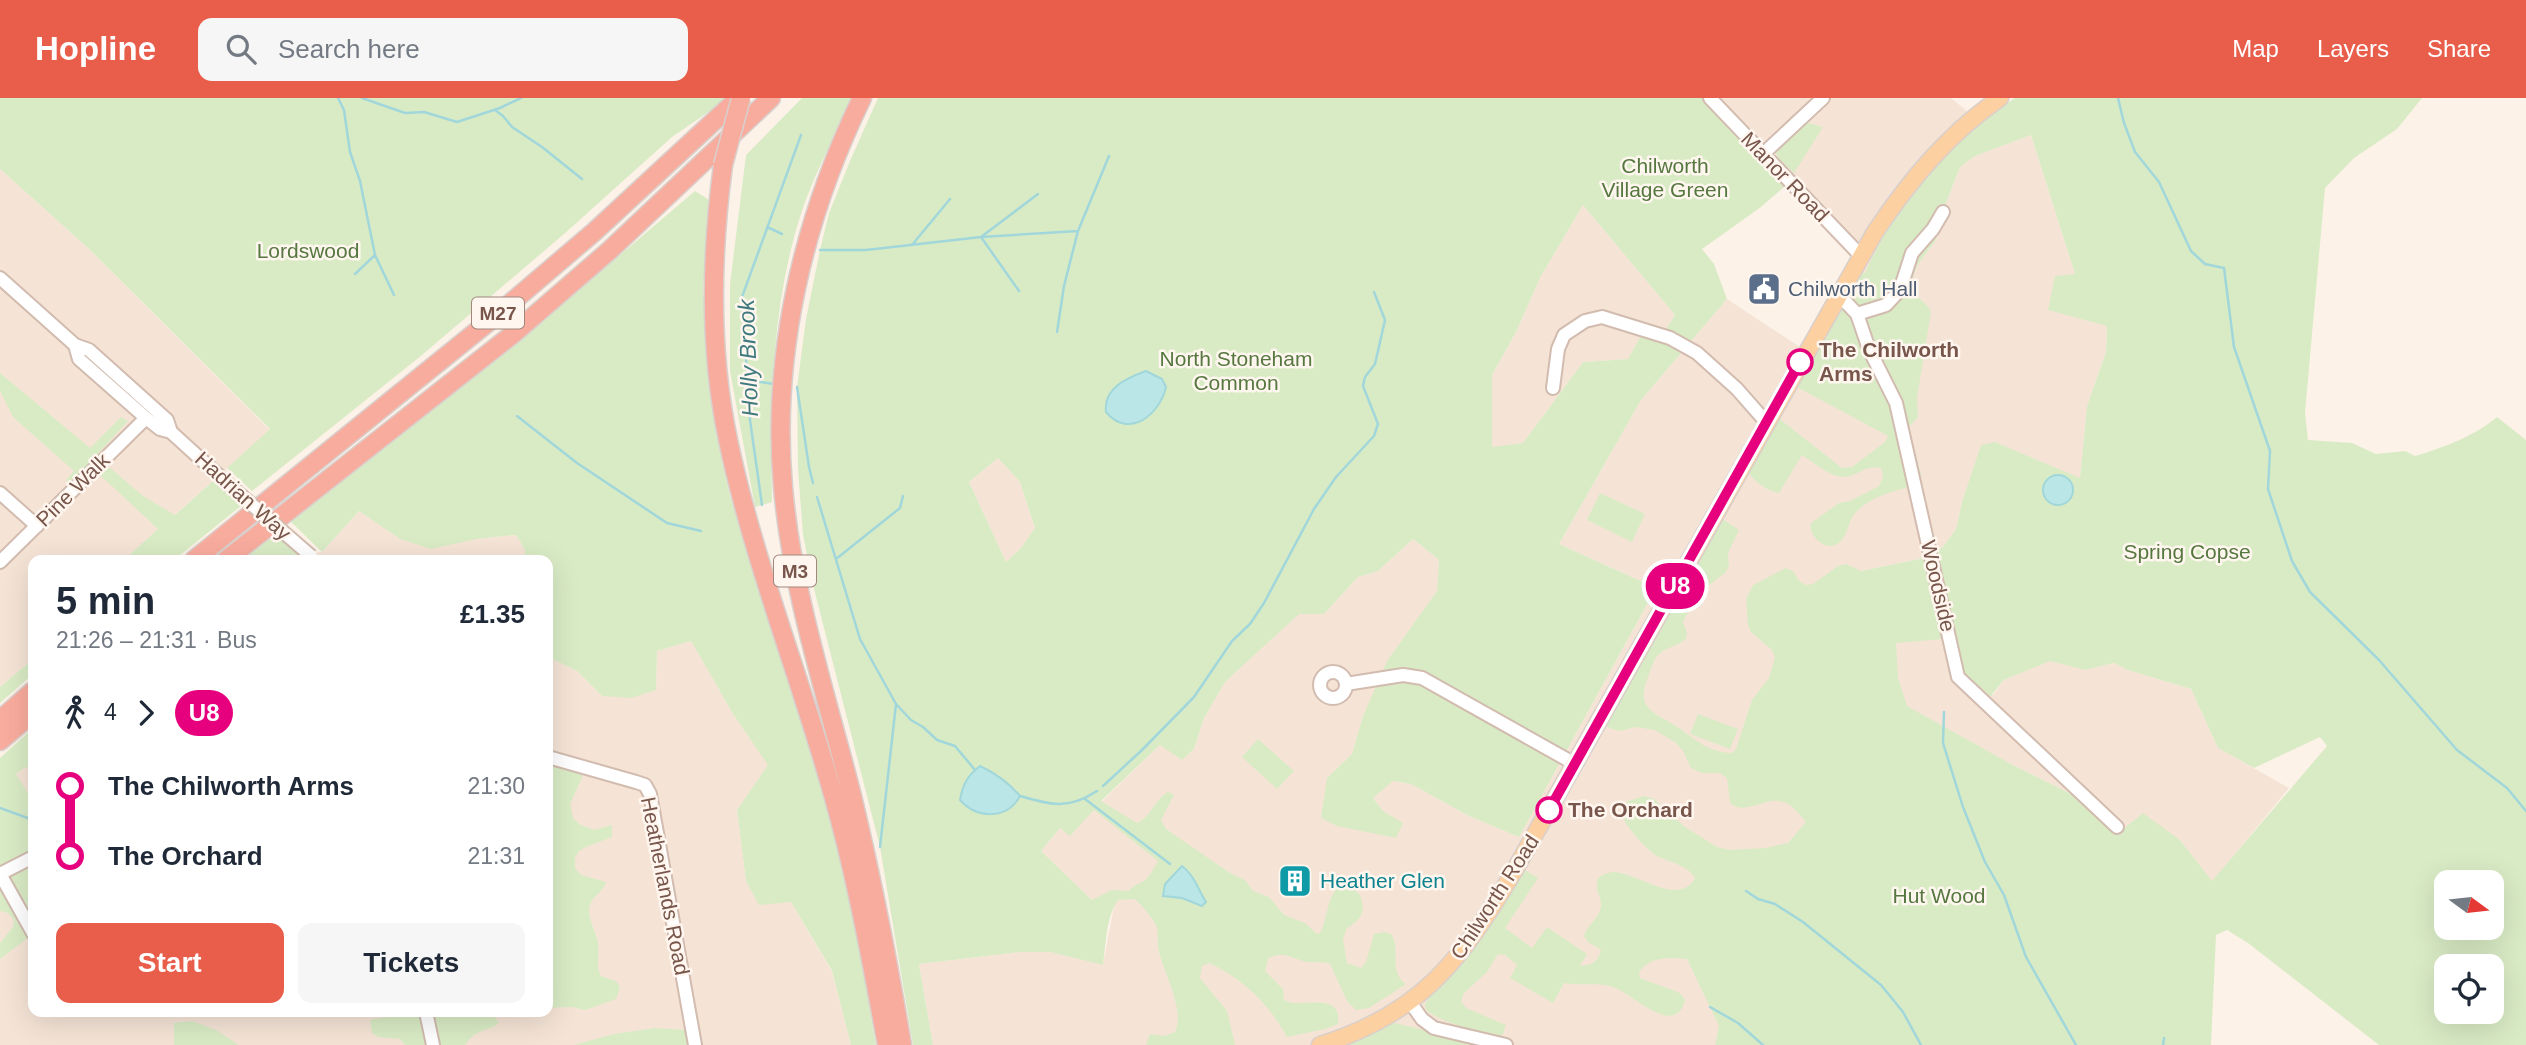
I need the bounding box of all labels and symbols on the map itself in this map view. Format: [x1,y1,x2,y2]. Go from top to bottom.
street label: Manor Road [1737,127,1834,226]
park label: Chilworth Village Green [1602,154,1728,201]
park label: Lordswood [257,239,359,262]
public building icon: Chilworth Hall [1745,270,1783,308]
place label: Chilworth Hall [1788,277,1918,300]
water label: Holly Brook [733,297,763,417]
road number: M27 [472,298,524,328]
place label: The Chilworth Arms [1819,338,1959,385]
park label: North Stoneham Common [1160,347,1312,394]
marker: The Chilworth Arms [1787,349,1813,375]
street label: Hadrian Way [191,447,296,545]
street label: Pine Walk [31,448,114,531]
street label: Woodside [1917,538,1960,634]
park label: Spring Copse [2123,540,2251,563]
road number: M3 [774,556,816,586]
line badge: U8 [1644,563,1706,609]
street label: Heatherlands Road [637,795,694,977]
marker: The Orchard [1536,797,1562,823]
place label: The Orchard [1568,798,1693,821]
street label: Chilworth Road [1446,830,1543,963]
building icon: Heather Glen [1276,862,1314,900]
place label: Heather Glen [1320,869,1445,892]
north arrow [2434,870,2504,940]
park label: Hut Wood [1893,884,1986,907]

